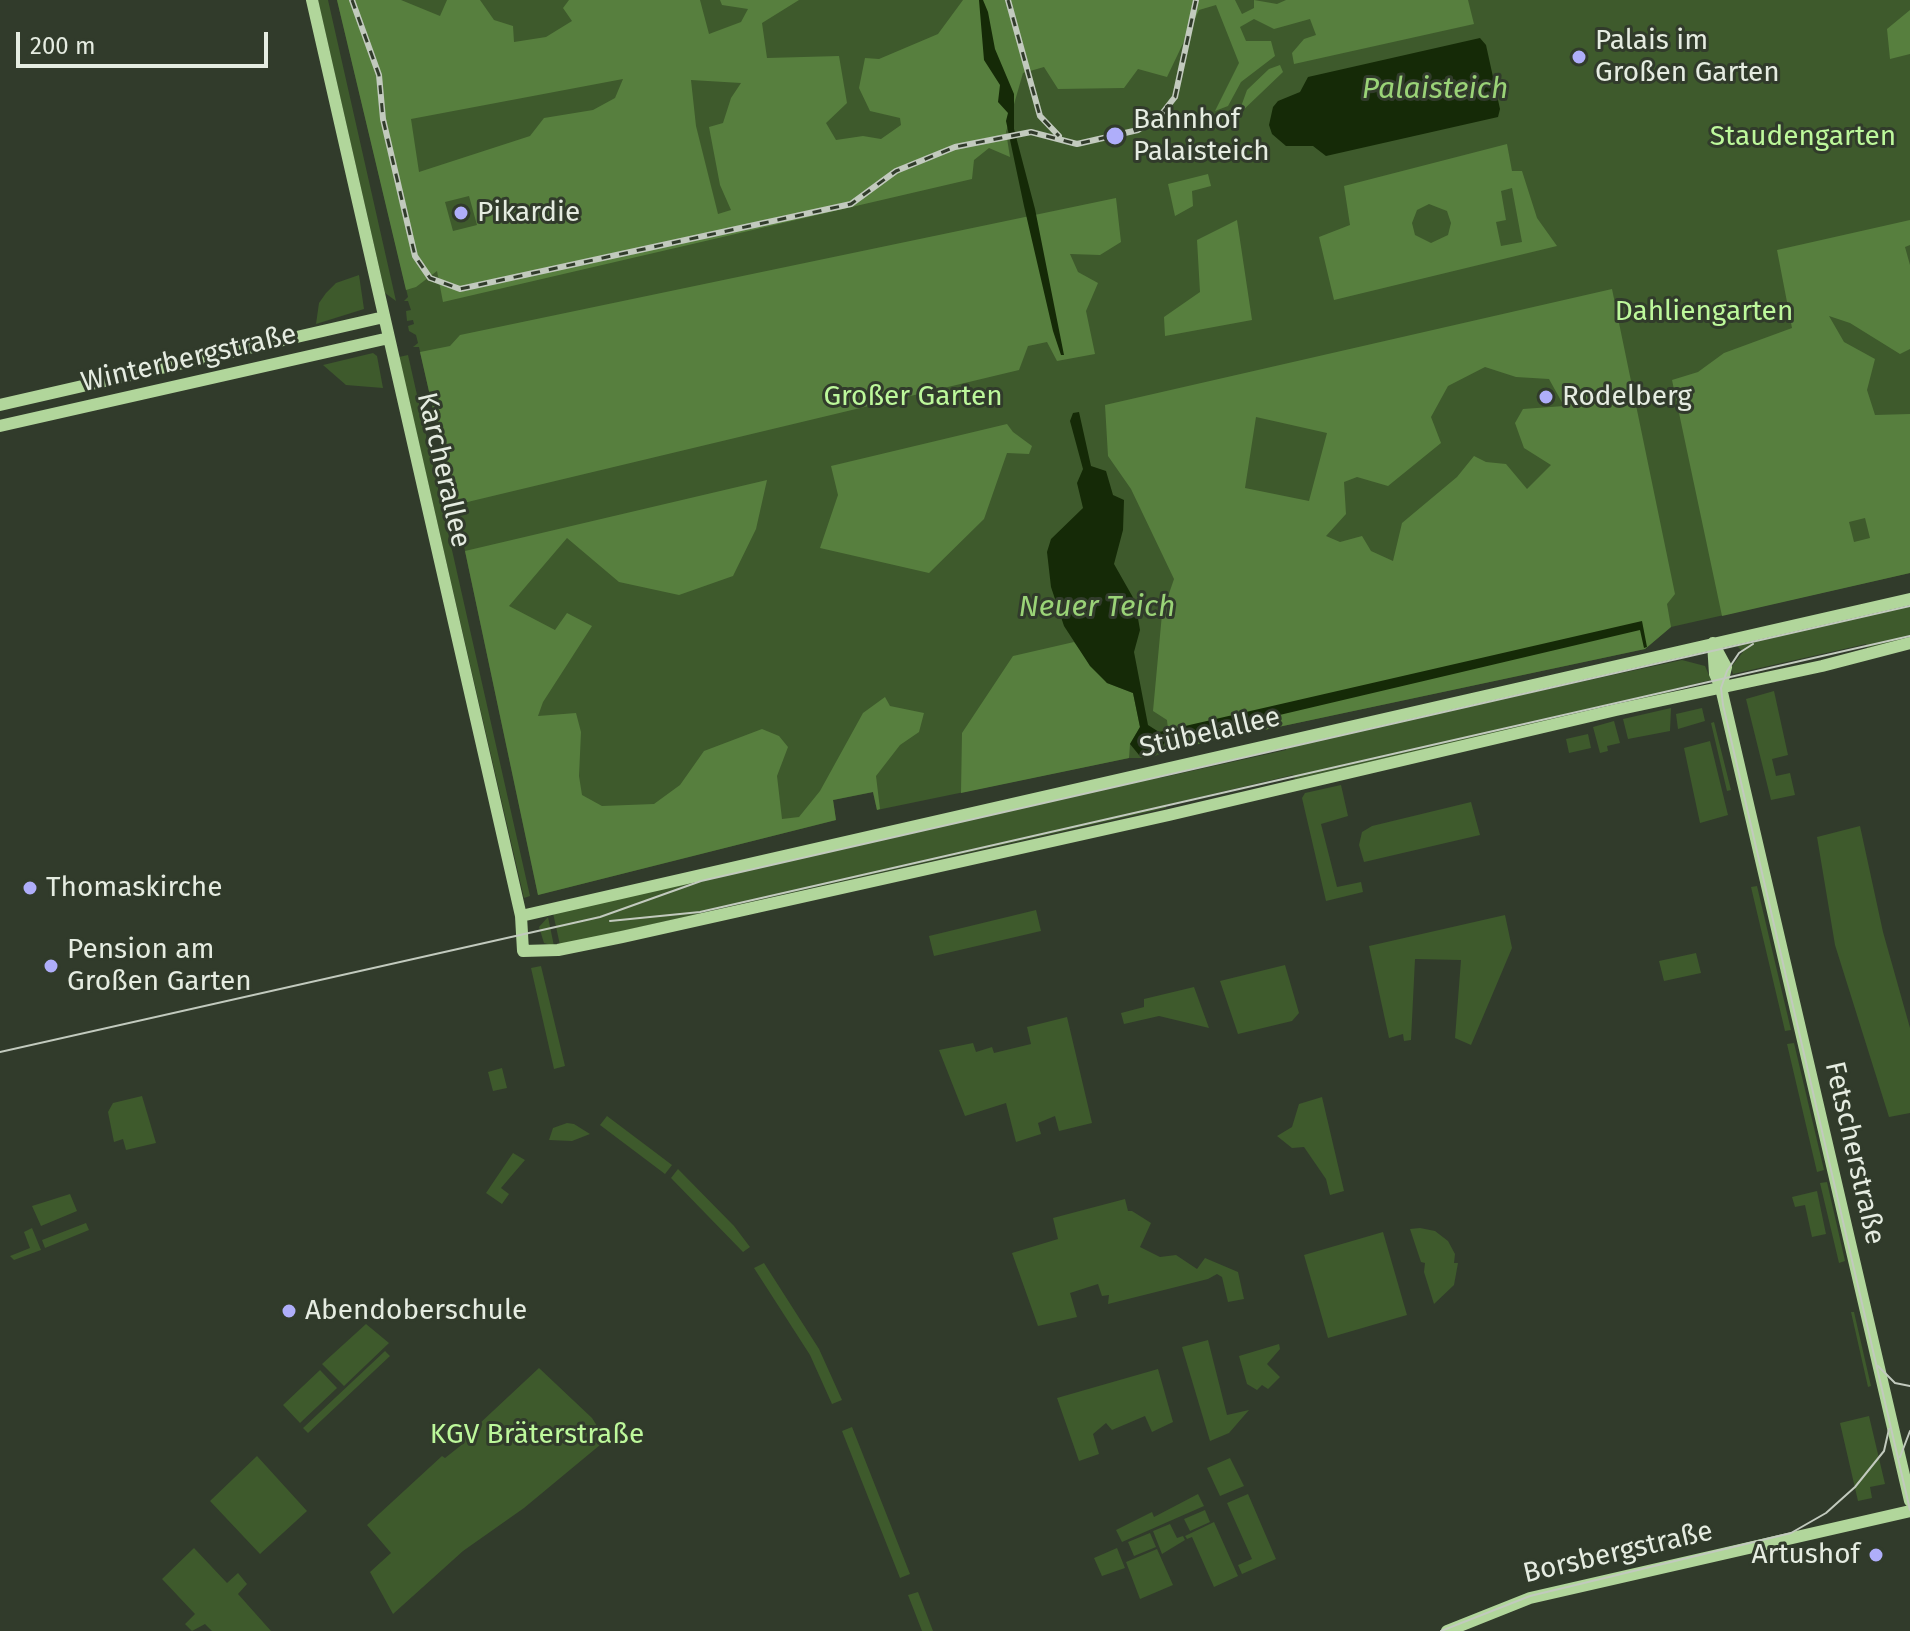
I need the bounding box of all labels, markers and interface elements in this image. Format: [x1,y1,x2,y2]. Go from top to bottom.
scale bar [20,16,272,66]
place label: Palais im Großen Garten [1595,24,1780,90]
text: 200 m [30,32,96,60]
marker: Palais im Großen Garten [1570,48,1588,66]
water label: Palaisteich [1362,72,1508,108]
place label: Bahnhof Palaisteich [1133,103,1270,169]
park label: Staudengarten [1710,120,1896,154]
marker: Bahnhof Palaisteich [1104,125,1126,147]
place label: Pikardie [477,196,580,230]
marker: Pikardie [452,204,470,222]
park label: Dahliengarten [1615,295,1793,329]
street label: Winterbergstraße [78,318,300,400]
park label: Großer Garten [823,380,1003,414]
place label: Rodelberg [1562,380,1692,414]
marker: Rodelberg [1537,388,1555,406]
street label: Karcherallee [409,389,477,551]
water label: Neuer Teich [1019,590,1175,626]
street label: Stübelallee [1136,701,1284,765]
place label: Thomaskirche [46,871,223,905]
marker: Thomaskirche [21,879,39,897]
place label: Pension am Großen Garten [67,933,252,999]
marker: Pension am Großen Garten [42,957,60,975]
street label: Fetscherstraße [1817,1058,1891,1248]
place label: Abendoberschule [305,1294,527,1328]
marker: Abendoberschule [280,1302,298,1320]
park label: KGV Bräterstraße [430,1418,644,1452]
street label: Borsbergstraße [1520,1515,1716,1591]
place label: Artushof [1752,1538,1860,1572]
marker: Artushof [1867,1546,1885,1564]

